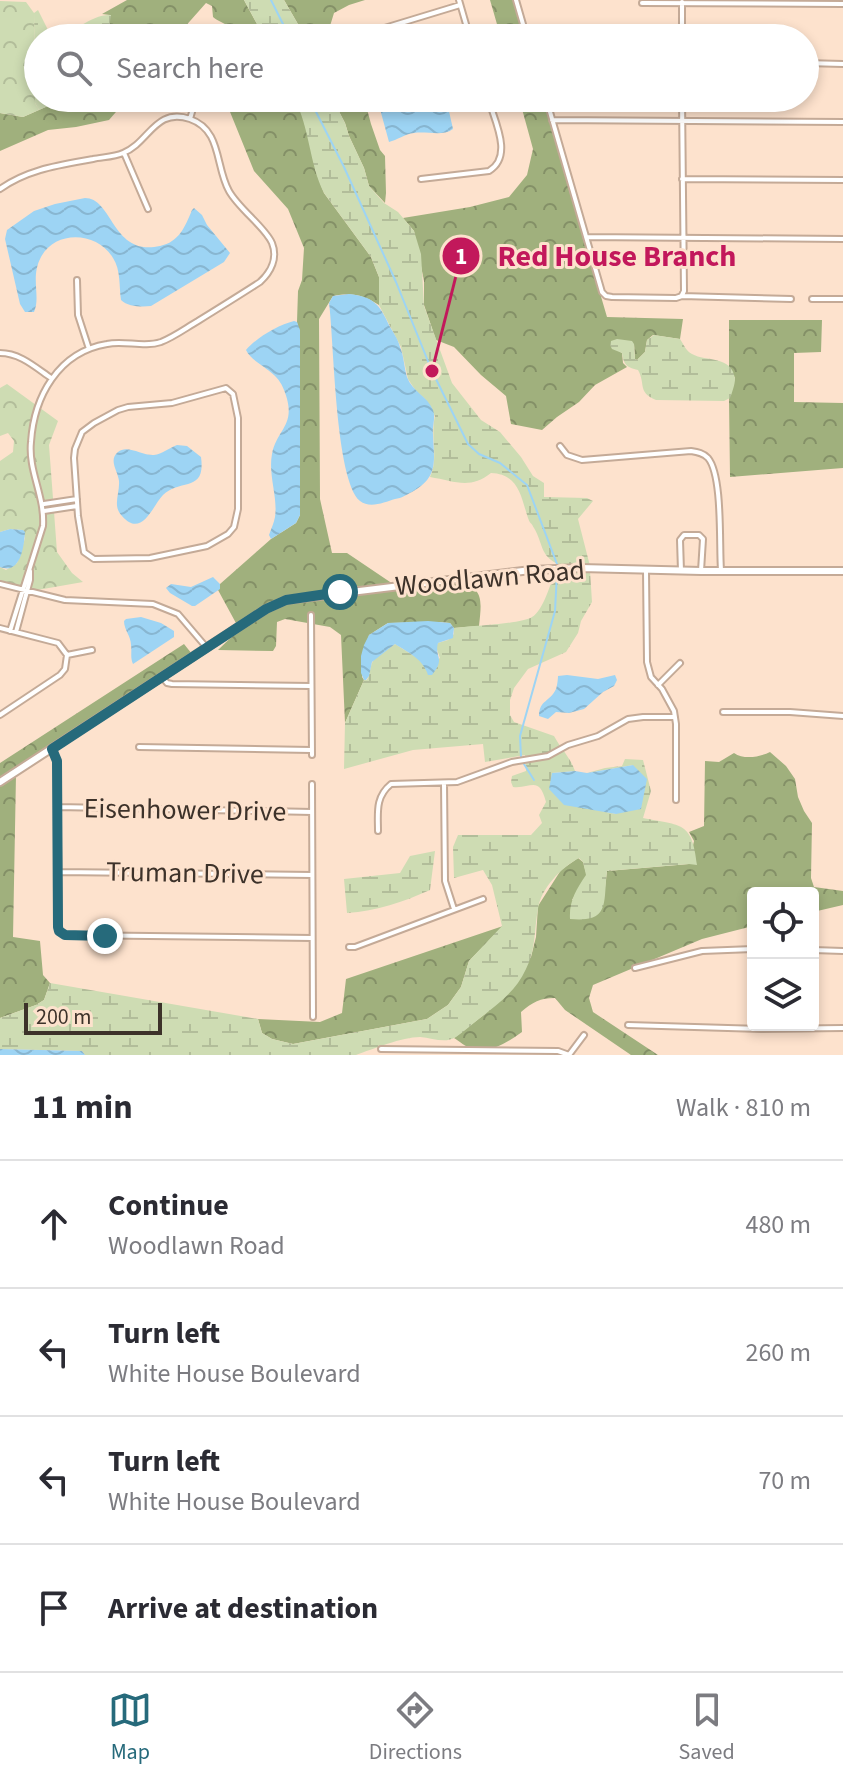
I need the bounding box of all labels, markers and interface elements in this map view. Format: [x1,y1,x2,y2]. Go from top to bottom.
search box [24,24,819,112]
icon: search [52,46,96,90]
text: Search here [116,47,264,90]
callout: Red House Branch [441,229,752,283]
text: Red House Branch [498,235,736,278]
text: 1 [455,239,467,274]
street label: Woodlawn Road [393,550,587,606]
route start [322,574,358,610]
street label: Eisenhower Drive [83,788,287,832]
street label: Truman Drive [106,852,264,894]
map controls [747,887,819,1031]
button: locate [747,887,819,959]
route end [87,918,123,954]
button: layers [747,959,819,1031]
scale bar [24,999,162,1035]
text: 200 m [36,1001,91,1033]
text: 11 min [32,1083,133,1132]
text: Walk · 810 m [676,1089,811,1126]
text: Continue [108,1184,229,1227]
icon: ahead [32,1202,76,1246]
text: 480 m [745,1206,811,1243]
text: Woodlawn Road [108,1227,285,1264]
text: Turn left [108,1312,220,1355]
icon: left [32,1330,76,1374]
text: 260 m [745,1334,811,1371]
text: White House Boulevard [108,1355,361,1392]
text: Turn left [108,1440,220,1483]
icon: left [32,1458,76,1502]
text: 70 m [758,1462,811,1499]
text: White House Boulevard [108,1483,361,1520]
icon: arrive [32,1586,76,1630]
text: Arrive at destination [108,1587,378,1630]
tab: Map [108,1688,152,1768]
tab: Directions [369,1688,462,1768]
tab: Saved [679,1688,735,1768]

